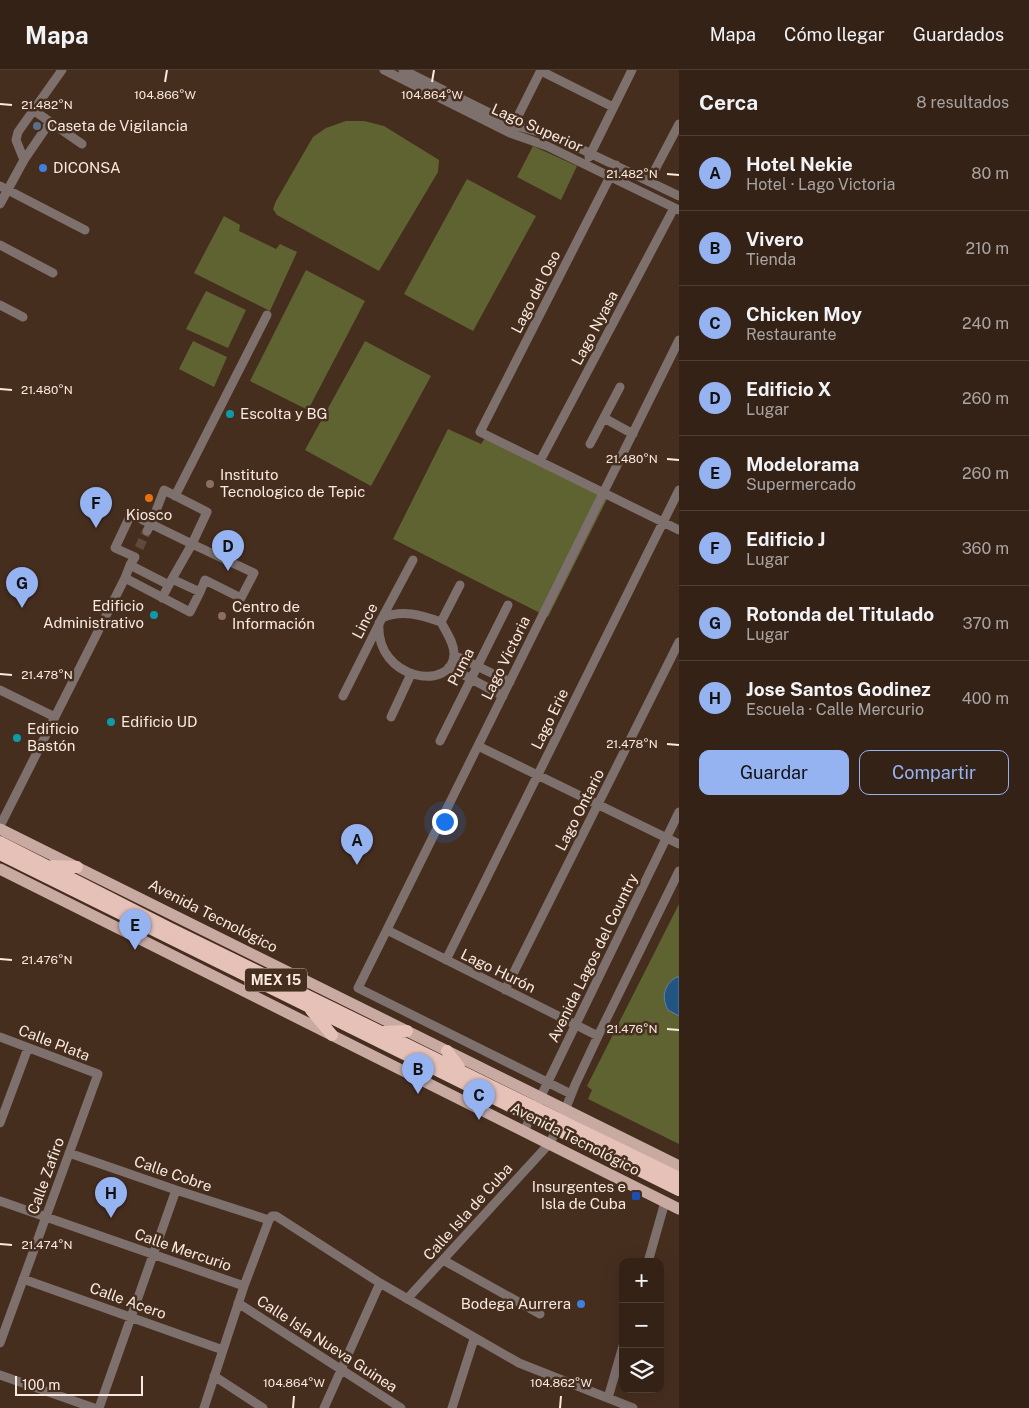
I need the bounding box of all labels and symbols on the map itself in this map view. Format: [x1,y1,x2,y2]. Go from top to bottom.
text: 104.866°W [134,88,197,102]
text: 104.864°W [401,88,464,102]
text: 21.482°N [21,98,73,112]
street label: Lago Superior [489,100,586,155]
place label: Caseta de Vigilancia [47,117,188,134]
marker: Caseta de Vigilancia [31,120,43,132]
place label: DICONSA [53,159,121,176]
marker: DICONSA [37,162,49,174]
text: 21.482°N [606,167,658,181]
street label: Lago del Oso [507,248,564,336]
street label: Lago Nyasa [568,288,621,368]
text: 21.480°N [21,383,73,397]
place label: Escolta y BG [240,405,328,422]
marker: Escolta y BG [224,408,236,420]
text: 21.480°N [606,452,658,466]
place label: Instituto Tecnologico de Tepic [220,466,365,500]
marker: Instituto Tecnologico de Tepic [204,478,216,490]
pin: F [80,487,112,528]
marker: Kiosco [143,492,155,504]
place label: Kiosco [126,506,172,523]
pin: D [212,530,244,571]
pin: G [6,567,38,608]
place label: Edificio Administrativo [43,597,144,631]
place label: Centro de Información [232,598,315,632]
street label: Lince [348,600,381,641]
marker: Edificio Administrativo [148,609,160,621]
marker: Centro de Información [216,610,228,622]
street label: Lago Victoria [478,613,533,702]
street label: Puma [444,645,477,688]
text: 21.478°N [21,668,73,682]
street label: Lago Erie [528,686,571,752]
place label: Edificio UD [121,713,197,730]
marker: Edificio UD [105,716,117,728]
place label: Edificio Bastón [27,720,79,754]
marker: Edificio Bastón [11,732,23,744]
text: 21.478°N [606,737,658,751]
street label: Lago Ontario [552,766,607,853]
your location [432,809,458,835]
pin: A [341,824,373,865]
street label: Avenida Lagos del Country [544,871,641,1045]
street label: Avenida Tecnológico [146,876,281,956]
pin: E [119,909,151,950]
street label: Lago Hurón [458,945,538,996]
text: 21.476°N [21,953,73,967]
road number: MEX 15 [245,968,307,992]
street label: Calle Plata [16,1021,92,1064]
text: 21.476°N [606,1022,658,1036]
pin: B [402,1053,434,1094]
pin: C [463,1079,495,1120]
street label: Avenida Tecnológico [508,1099,643,1179]
street label: Calle Zafiro [24,1135,67,1217]
street label: Calle Cobre [132,1152,214,1195]
street label: Calle Isla de Cuba [420,1160,516,1264]
pin: H [95,1177,127,1218]
place label: Insurgentes e Isla de Cuba [532,1178,626,1212]
marker: Insurgentes e Isla de Cuba [630,1190,642,1202]
street label: Calle Mercurio [132,1225,234,1274]
text: 21.474°N [21,1238,73,1252]
street label: Calle Acero [88,1279,169,1322]
street label: Calle Isla Nueva Guinea [254,1292,401,1395]
place label: Bodega Aurrera [461,1295,571,1312]
marker: Bodega Aurrera [575,1298,587,1310]
scale bar [15,1373,142,1396]
text: 104.864°W [263,1376,326,1390]
text: 104.862°W [530,1376,592,1390]

